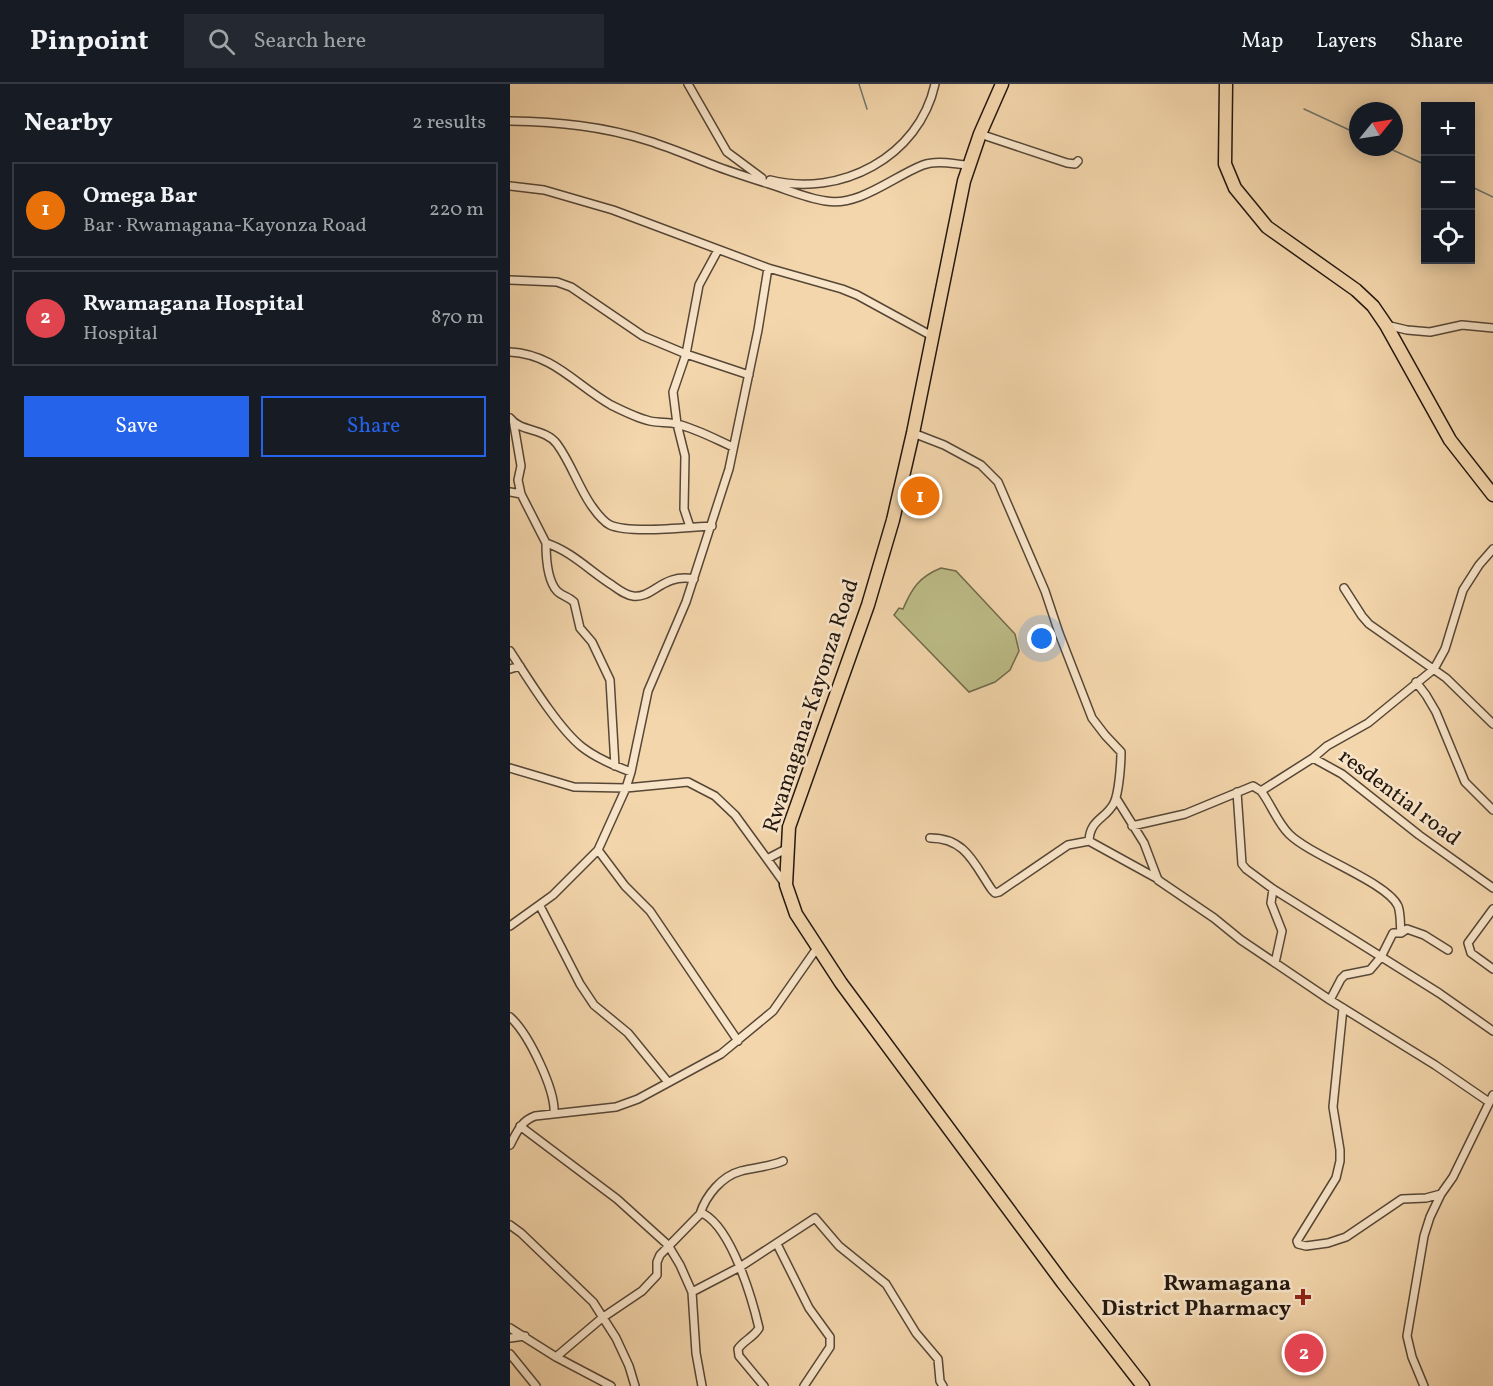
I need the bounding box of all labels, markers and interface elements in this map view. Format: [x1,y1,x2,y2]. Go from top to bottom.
search box [184,14,604,68]
text: Pinpoint [30,22,148,61]
icon: search [205,25,238,58]
text: Search here [253,26,366,57]
text: Map [1241,27,1283,56]
text: Layers [1316,27,1377,56]
text: Share [1410,27,1463,56]
north arrow [1349,102,1403,156]
map controls [1421,102,1475,264]
button: + [1421,102,1475,156]
text: Nearby [24,105,113,141]
text: 2 results [412,109,486,137]
button: − [1421,156,1475,210]
text: Omega Bar [83,181,197,212]
text: 1 [41,196,50,224]
text: 220 m [429,196,484,224]
button: locate [1421,210,1475,264]
text: Bar · Rwamagana-Kayonza Road [83,212,367,240]
text: Rwamagana Hospital [83,289,304,320]
text: 2 [40,304,51,332]
text: 870 m [431,304,484,332]
text: Hospital [83,320,158,348]
button: Save [24,396,249,457]
button: Share [261,396,486,457]
pin: 1 [900,474,940,518]
street label: Rwamagana-Kayonza Road [756,575,868,837]
your location [1027,624,1056,653]
street label: resdential road [1332,742,1466,854]
place label: Rwamagana District Pharmacy [1101,1269,1292,1325]
marker: Rwamagana District Pharmacy [1296,1290,1310,1304]
pin: 2 [1284,1330,1324,1376]

